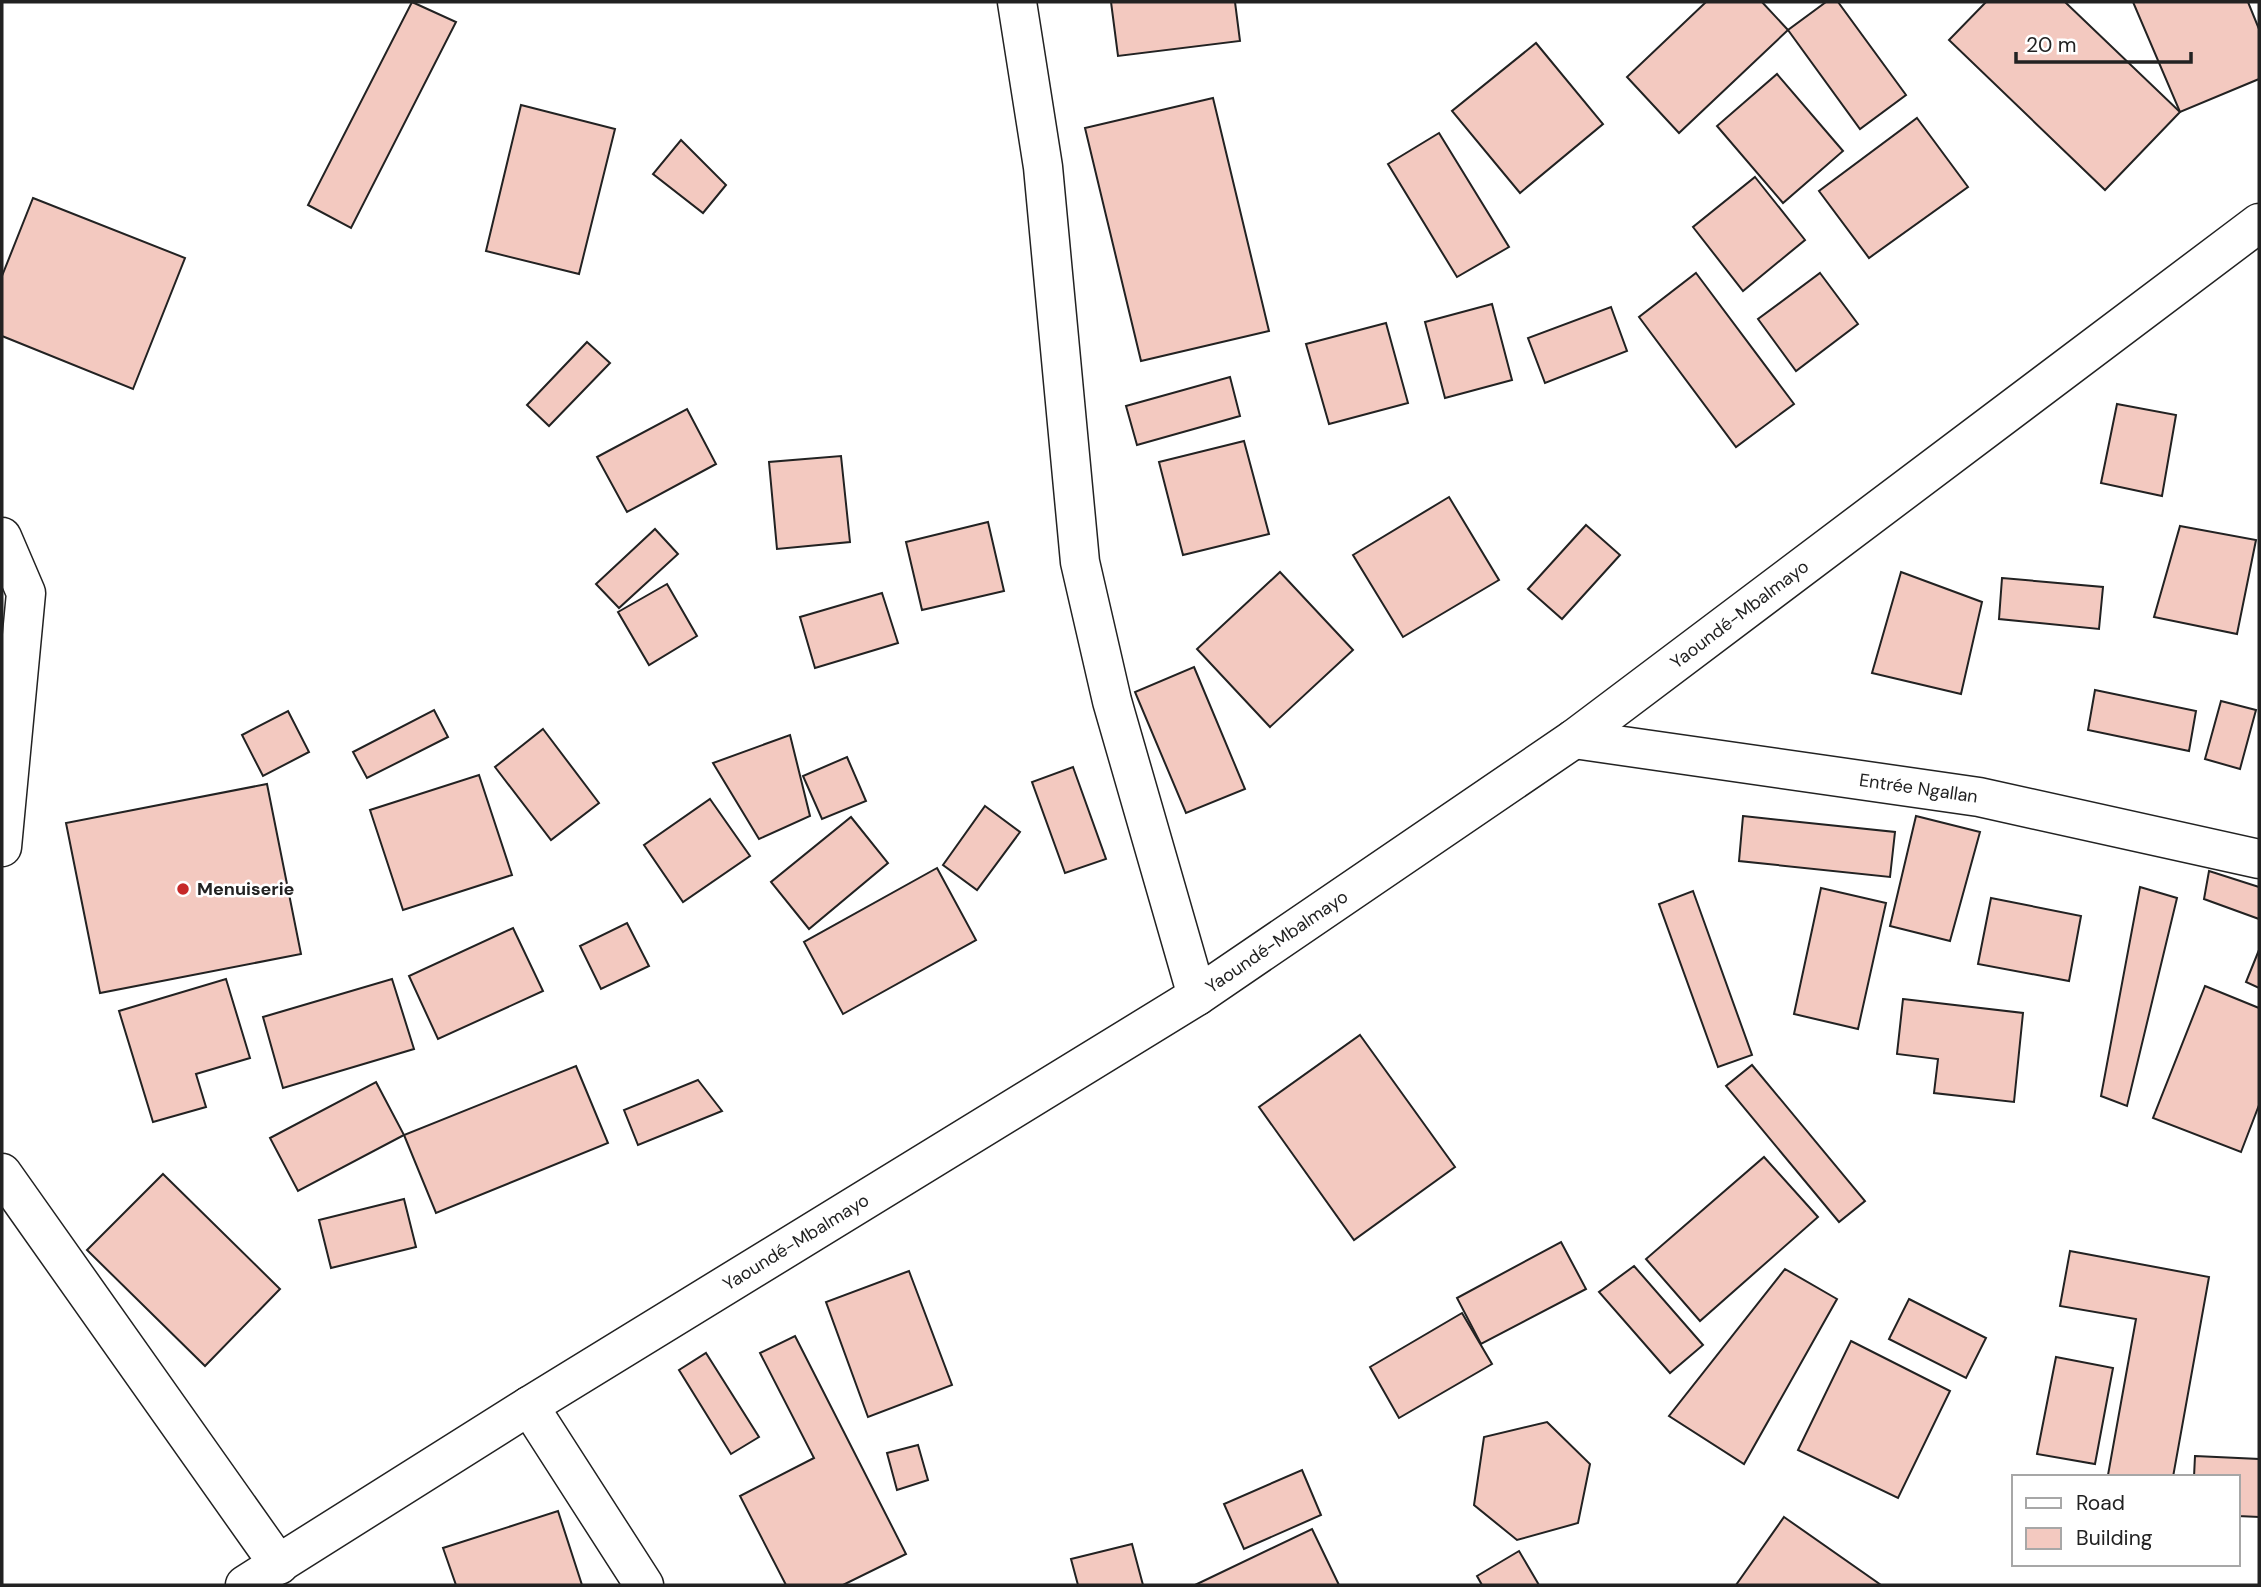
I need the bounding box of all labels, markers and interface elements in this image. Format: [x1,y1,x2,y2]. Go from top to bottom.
scale bar [2016,21,2191,65]
text: 20 m [2026,31,2077,59]
street label: Yaoundé-Mbalmayo [1666,554,1814,674]
street label: Entrée Ngallan [1858,768,1979,809]
place label: Menuiserie [197,877,295,901]
marker: Menuiserie [175,881,191,897]
street label: Yaoundé-Mbalmayo [1201,885,1353,999]
street label: Yaoundé-Mbalmayo [718,1188,874,1296]
legend [2012,1475,2240,1566]
text: Road [2076,1489,2125,1517]
text: Building [2076,1524,2153,1552]

